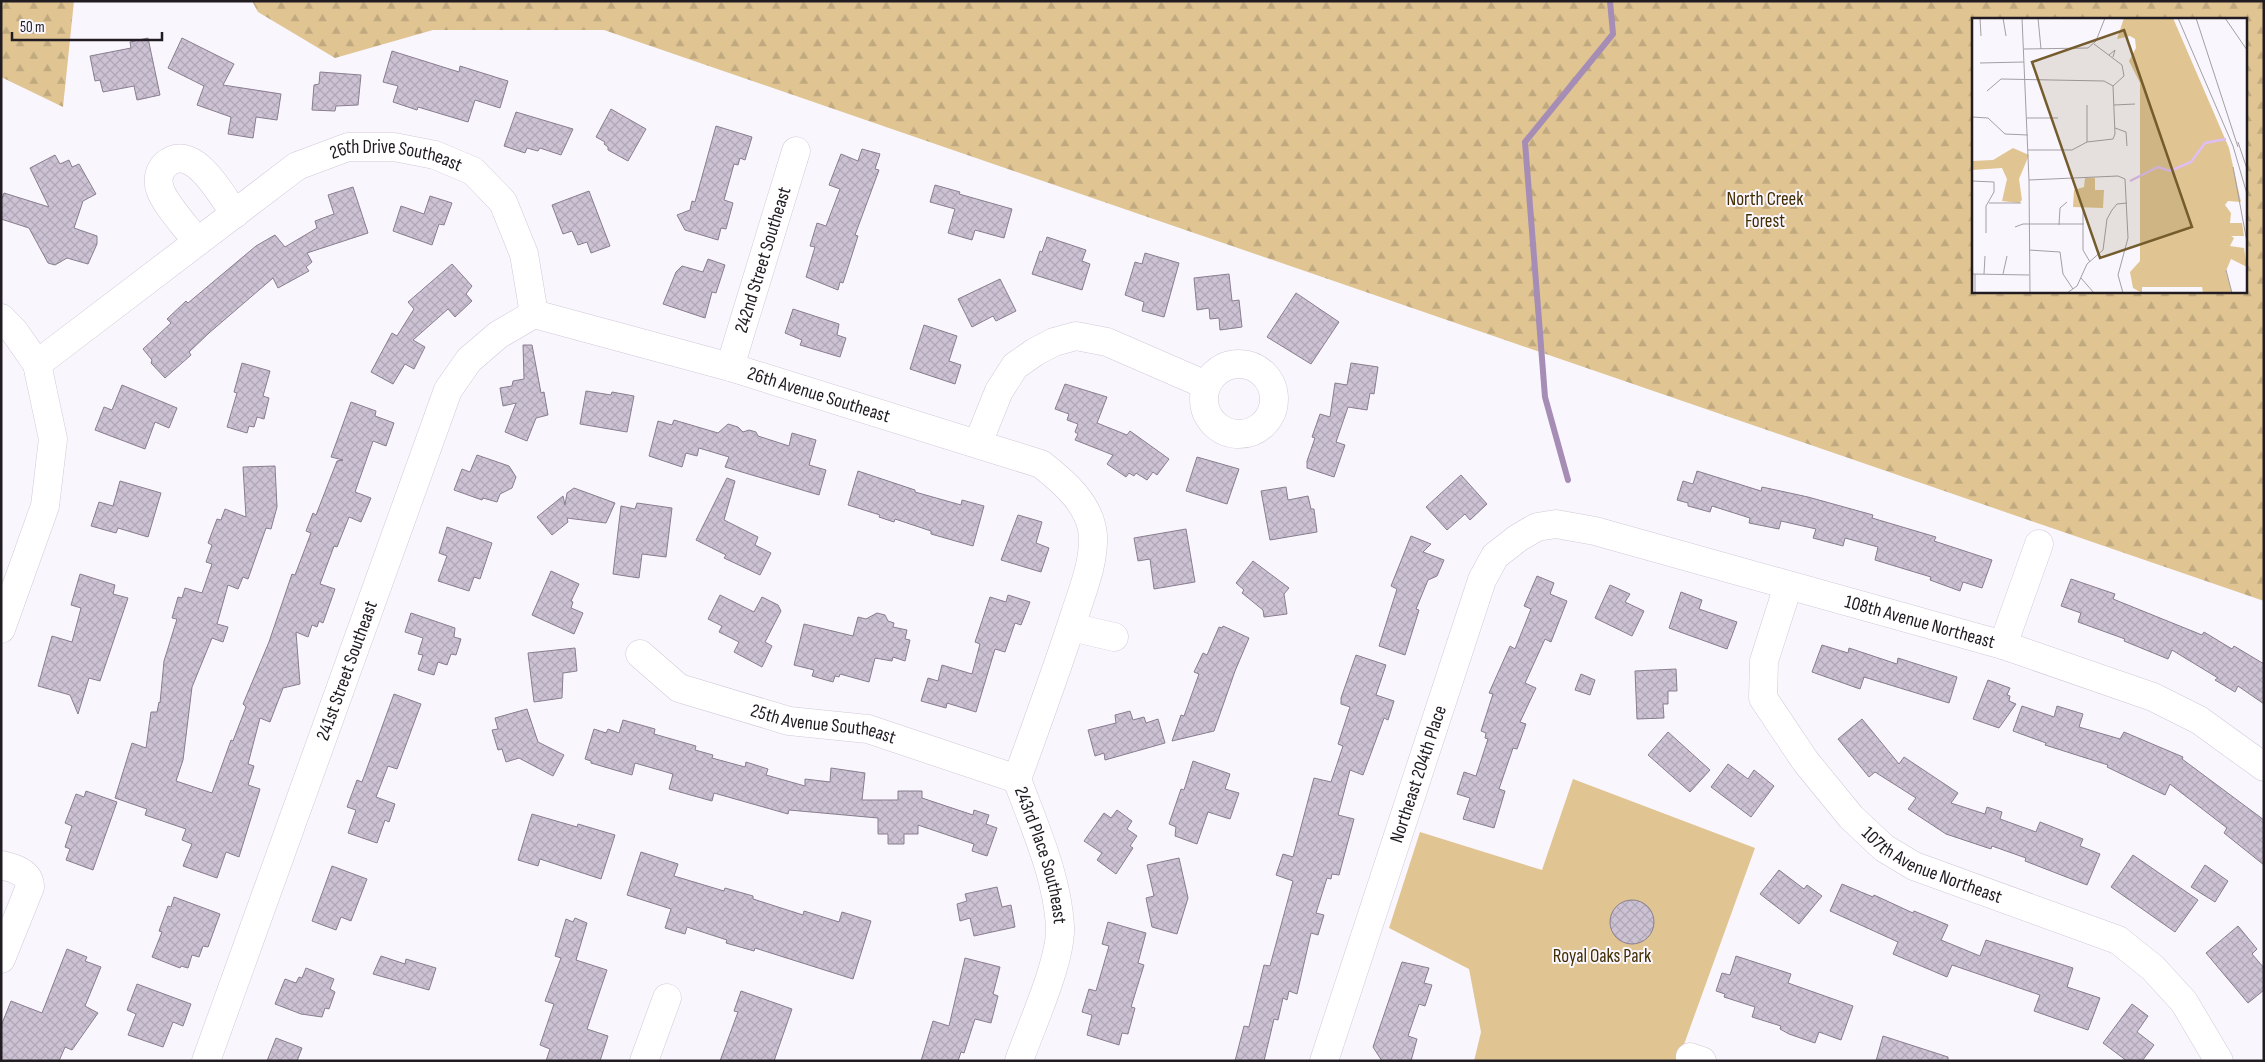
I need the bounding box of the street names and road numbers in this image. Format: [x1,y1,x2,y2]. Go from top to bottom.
street label: 26th Drive Southeast [326,136,466,177]
street label: 242nd Street Southeast [730,184,796,336]
street label: 26th Avenue Southeast [745,362,893,428]
street label: 108th Avenue Northeast [1842,590,1998,654]
street label: 241st Street Southeast [311,598,383,744]
street label: 25th Avenue Southeast [748,699,899,749]
street label: Northeast 204th Place [1385,702,1452,846]
street label: 243rd Place Southeast [1009,783,1071,925]
street label: 107th Avenue Northeast [1857,822,2005,909]

